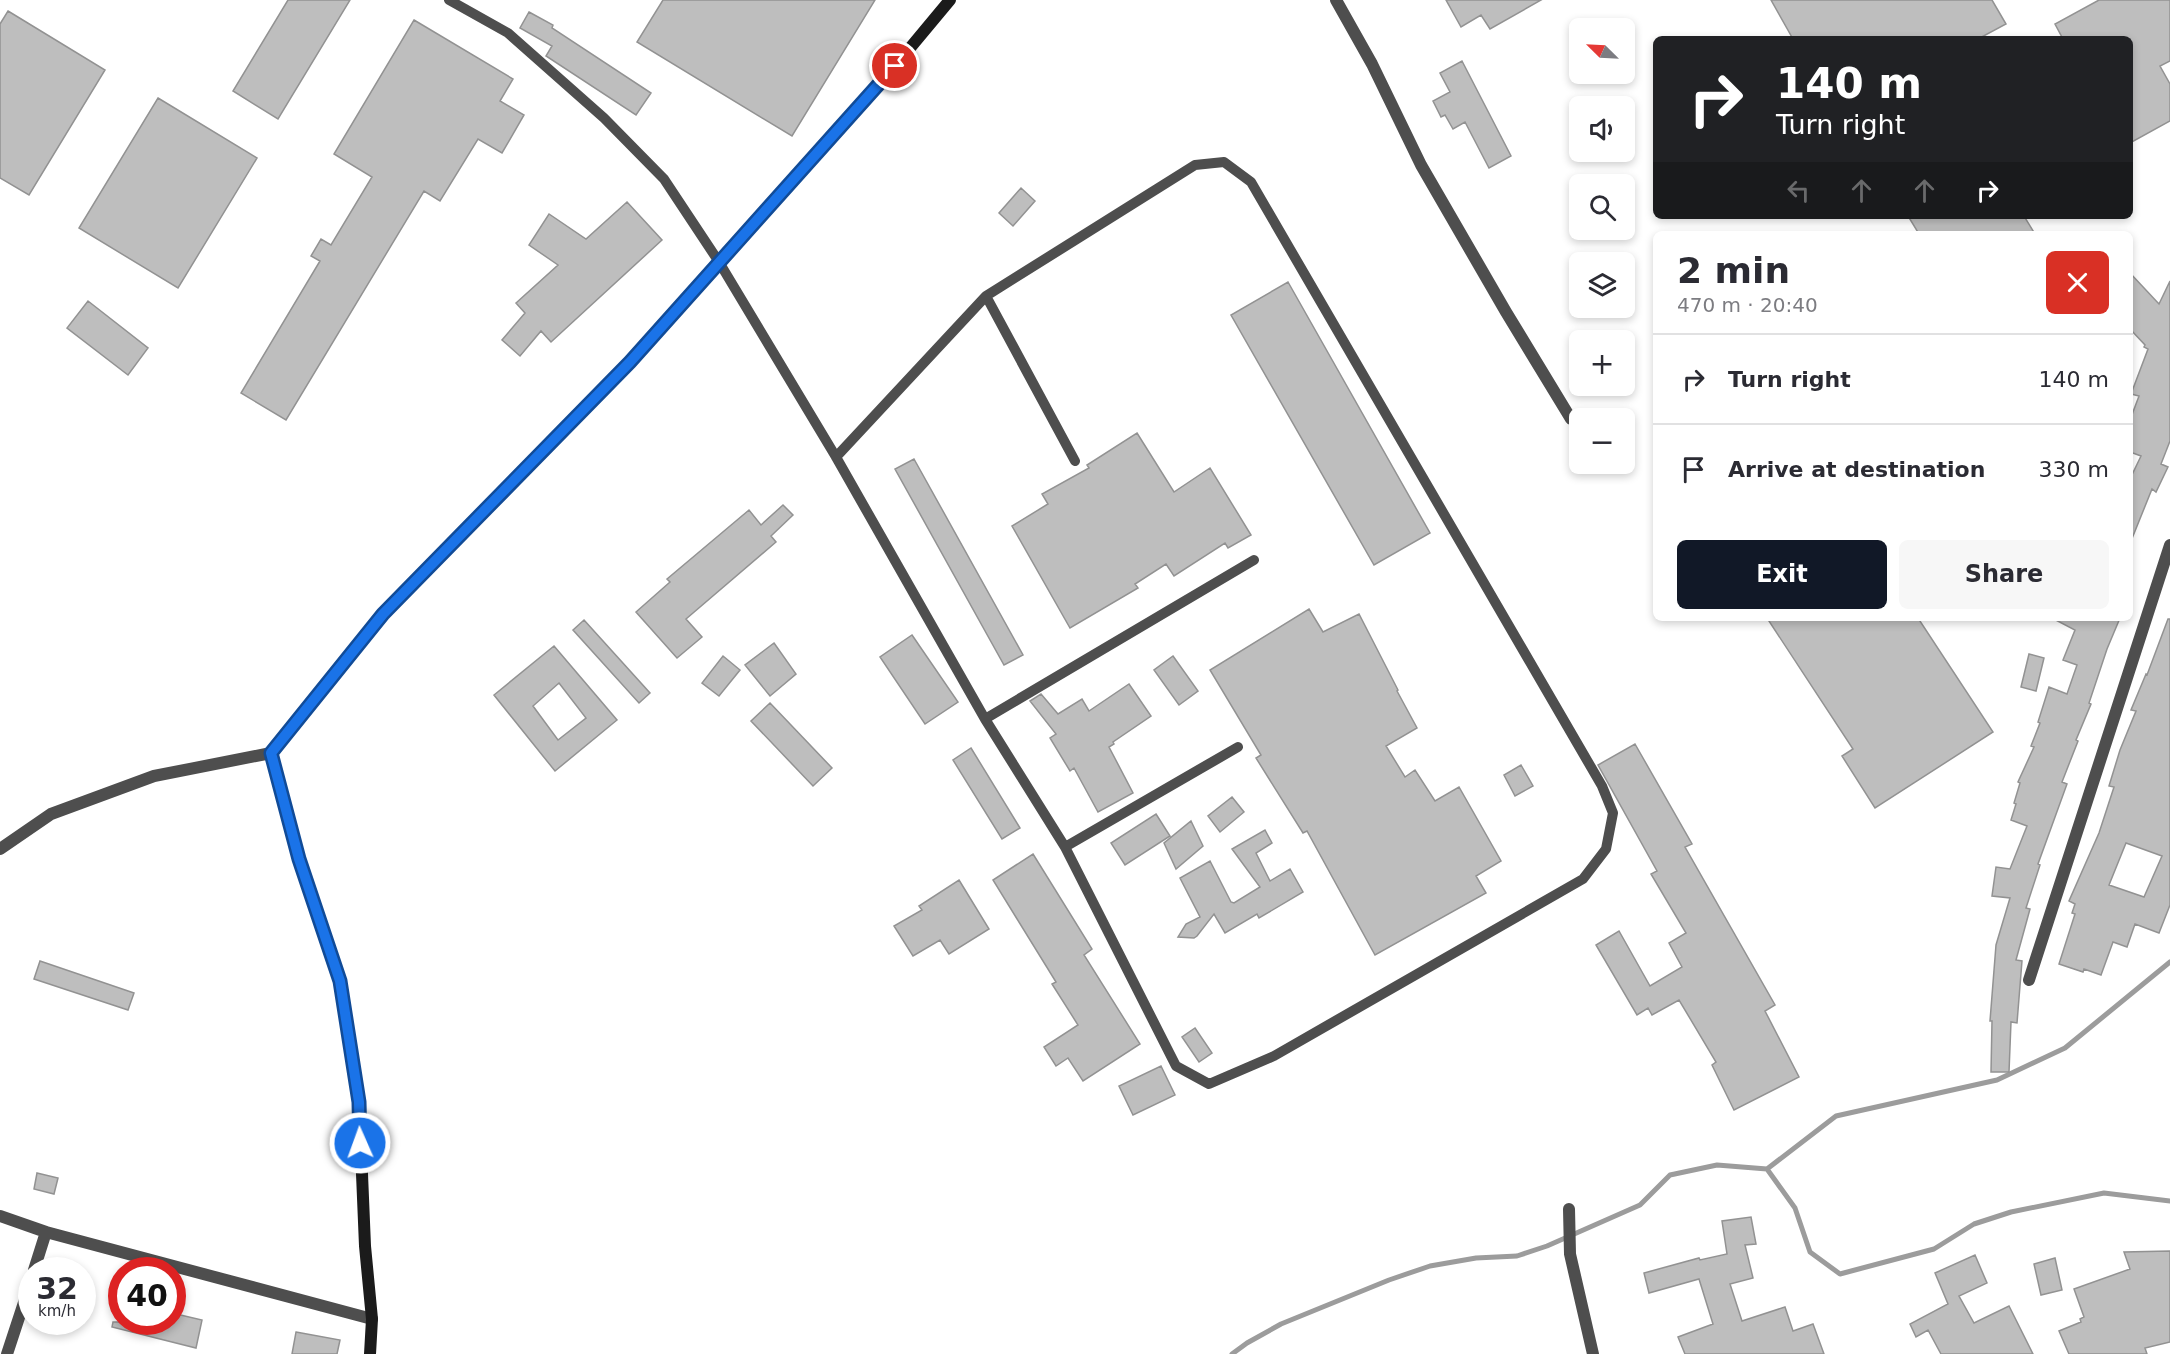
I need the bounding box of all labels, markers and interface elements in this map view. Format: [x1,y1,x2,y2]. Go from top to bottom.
north arrow [1569,18,1635,84]
map controls [1569,18,1635,474]
pin [869,40,920,91]
icon: arrive [878,49,911,82]
text: 140 m [1776,59,1922,108]
icon: right [1677,60,1755,138]
button: sound [1569,96,1635,162]
text: Turn right [1776,109,1905,140]
button: search [1569,174,1635,240]
icon: left [1782,174,1815,207]
icon: ahead [1845,174,1878,207]
icon: ahead [1908,174,1941,207]
icon: right [1971,174,2004,207]
text: 2 min [1677,250,1790,291]
button: close [2046,251,2109,314]
button: layers [1569,252,1635,318]
text: 470 m · 20:40 [1677,293,1818,317]
button: + [1569,330,1635,396]
icon: right [1677,363,1710,396]
text: Turn right [1728,367,1851,392]
text: 140 m [2039,367,2109,392]
button: − [1569,408,1635,474]
icon: arrive [1677,453,1710,486]
text: Arrive at destination [1728,457,1985,482]
text: 330 m [2039,457,2109,482]
button: Exit [1677,540,1887,609]
button: Share [1899,540,2109,609]
position arrow [328,1111,392,1175]
speed limit sign: 40 [108,1257,186,1335]
text: 32 [36,1271,78,1306]
text: km/h [38,1302,76,1320]

